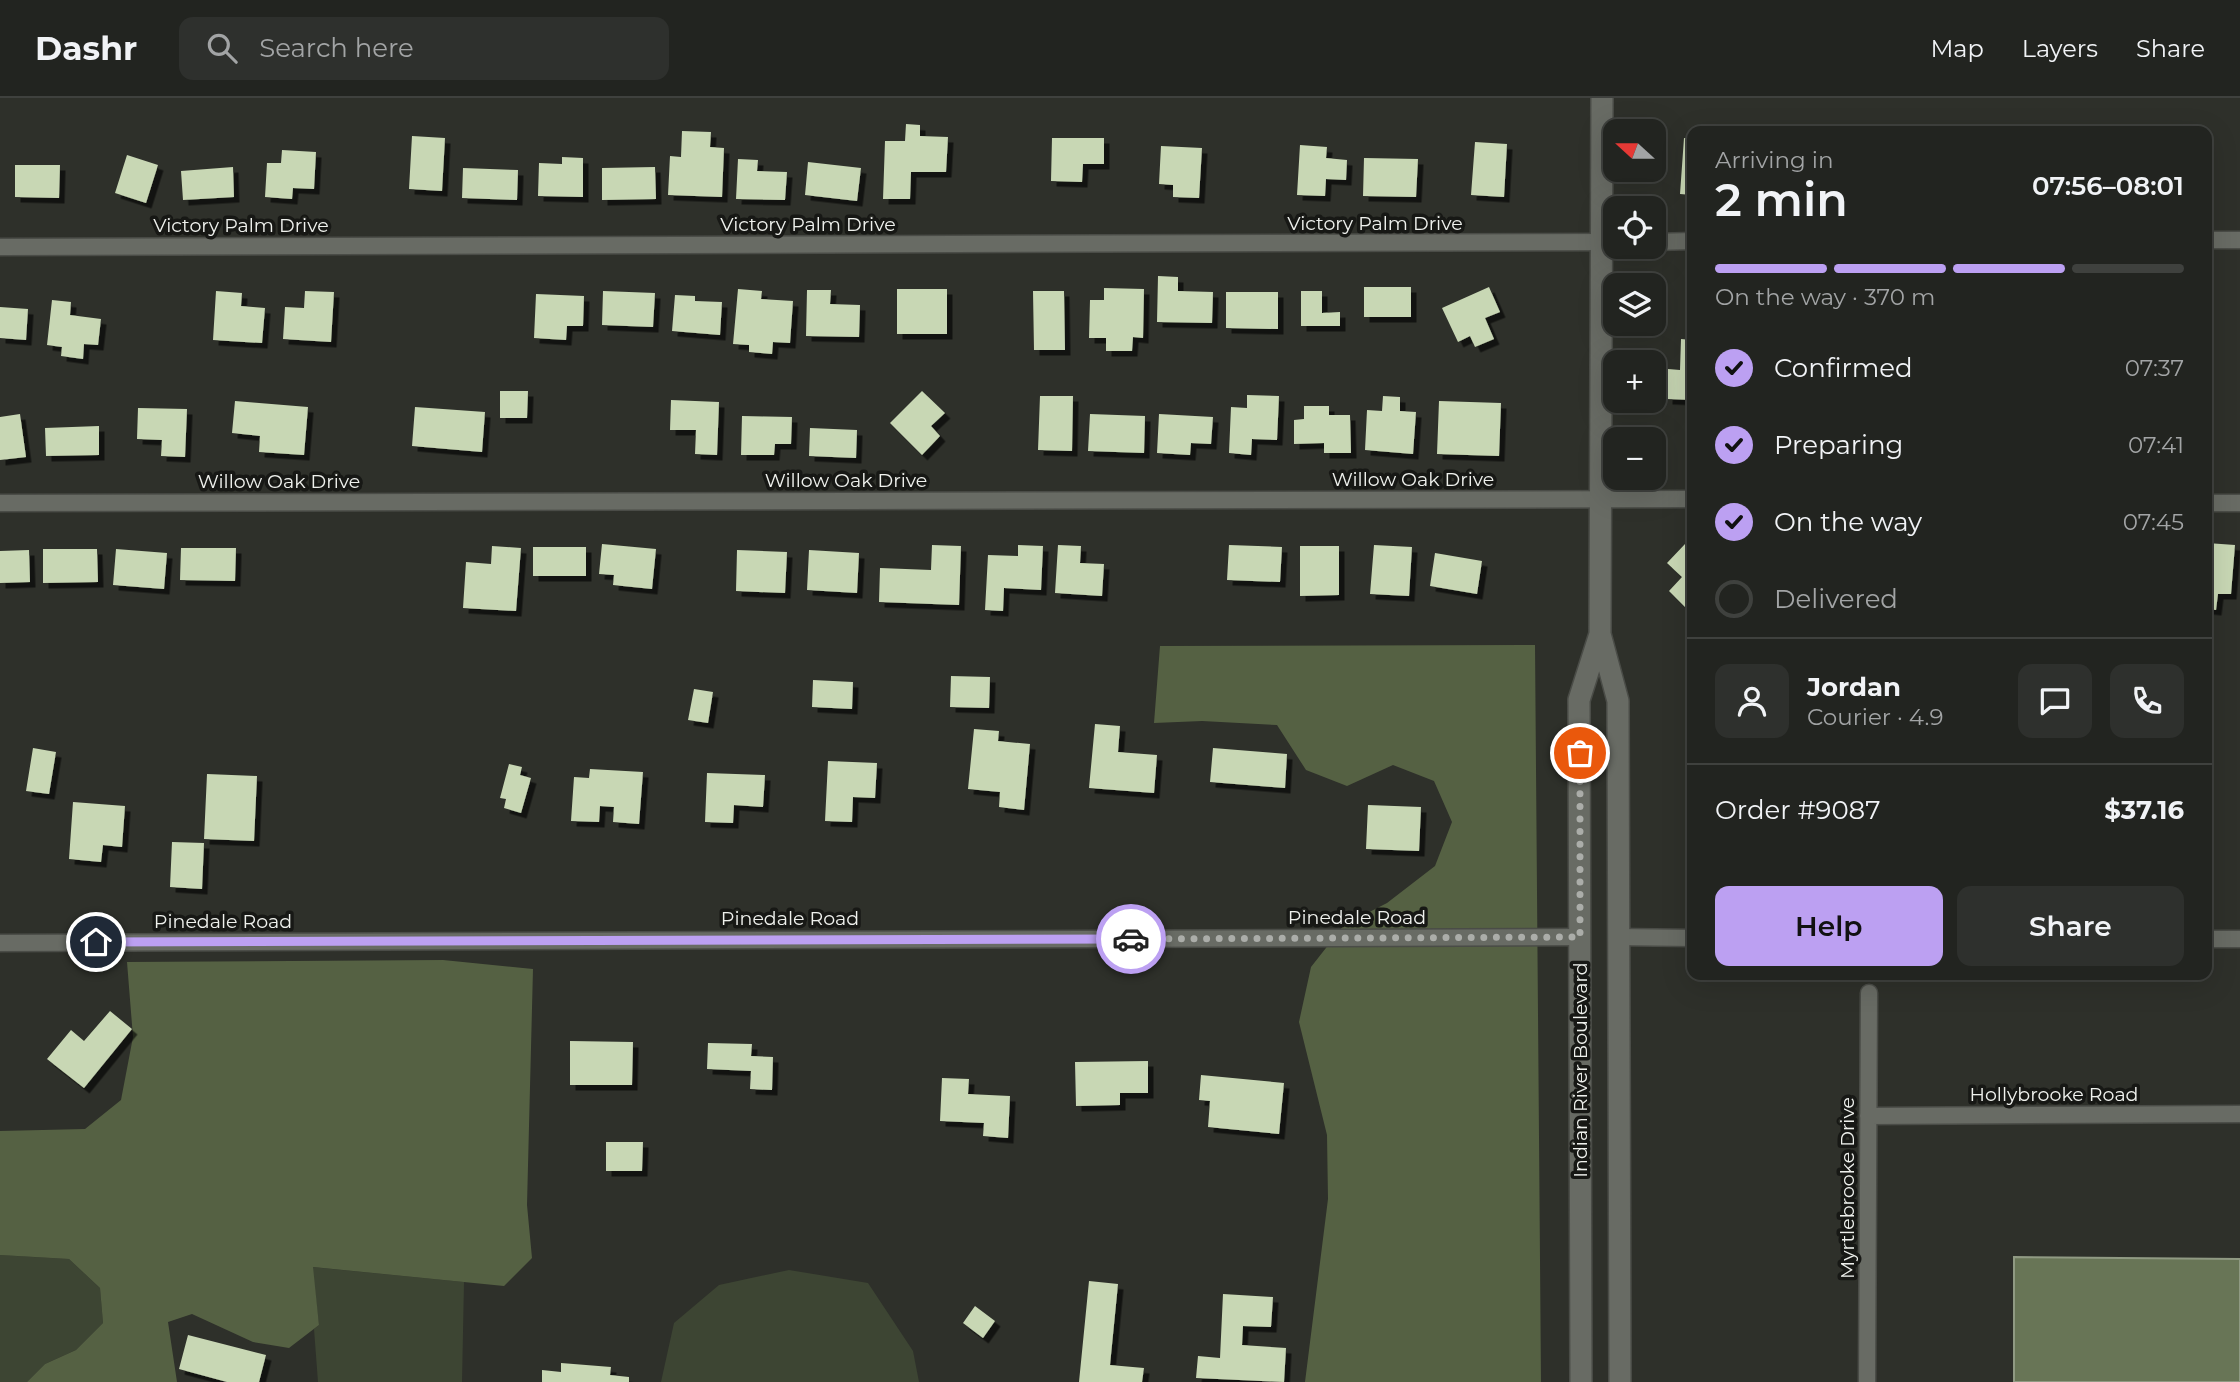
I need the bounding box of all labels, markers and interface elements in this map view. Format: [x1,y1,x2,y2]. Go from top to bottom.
search box [179,17,669,80]
text: Dashr [35,28,137,68]
icon: search [203,29,241,67]
text: Search here [259,32,414,64]
text: Map [1930,34,1984,63]
text: Layers [2022,34,2098,63]
text: Share [2136,34,2205,63]
north arrow [1603,119,1666,182]
map controls [1603,119,1666,490]
text: Arriving in [1715,146,1834,174]
text: 07:56–08:01 [2032,170,2184,202]
text: 2 min [1715,171,1848,228]
button: locate [1603,196,1666,259]
street label: Victory Palm Drive [1287,212,1463,235]
street label: Victory Palm Drive [720,213,896,236]
street label: Victory Palm Drive [153,214,329,237]
button: layers [1603,273,1666,336]
text: On the way · 370 m [1715,283,1935,311]
icon: check [1715,349,1753,387]
button: + [1603,350,1666,413]
text: Confirmed [1774,352,1913,384]
text: 07:37 [2125,354,2184,382]
icon: check [1715,426,1753,464]
button: − [1603,427,1666,490]
text: Preparing [1774,429,1903,461]
text: 07:41 [2128,431,2184,459]
street label: Willow Oak Drive [1332,468,1494,491]
street label: Willow Oak Drive [765,469,927,492]
street label: Willow Oak Drive [198,470,360,493]
icon: check [1715,503,1753,541]
text: On the way [1774,506,1922,538]
text: 07:45 [2123,508,2184,536]
text: Delivered [1774,583,1898,615]
button: person [1715,664,1789,738]
button: chat [2018,664,2092,738]
button: phone [2110,664,2184,738]
text: Jordan [1807,671,1901,703]
text: Courier · 4.9 [1807,703,1943,731]
pin [1550,723,1610,783]
icon: bag [1561,734,1599,772]
text: Order #9087 [1715,794,1881,826]
text: $37.16 [2104,794,2184,826]
button: Help [1715,886,1943,966]
button: Share [1957,886,2184,966]
courier [1096,904,1166,974]
street label: Pinedale Road [1288,906,1426,929]
street label: Pinedale Road [721,907,859,930]
street label: Pinedale Road [154,910,292,933]
pin [66,912,126,972]
icon: car [1112,920,1150,958]
icon: home [77,923,115,961]
street label: Indian River Boulevard [1569,962,1592,1178]
street label: Hollybrooke Road [1970,1083,2138,1106]
street label: Myrtlebrooke Drive [1836,1097,1859,1279]

